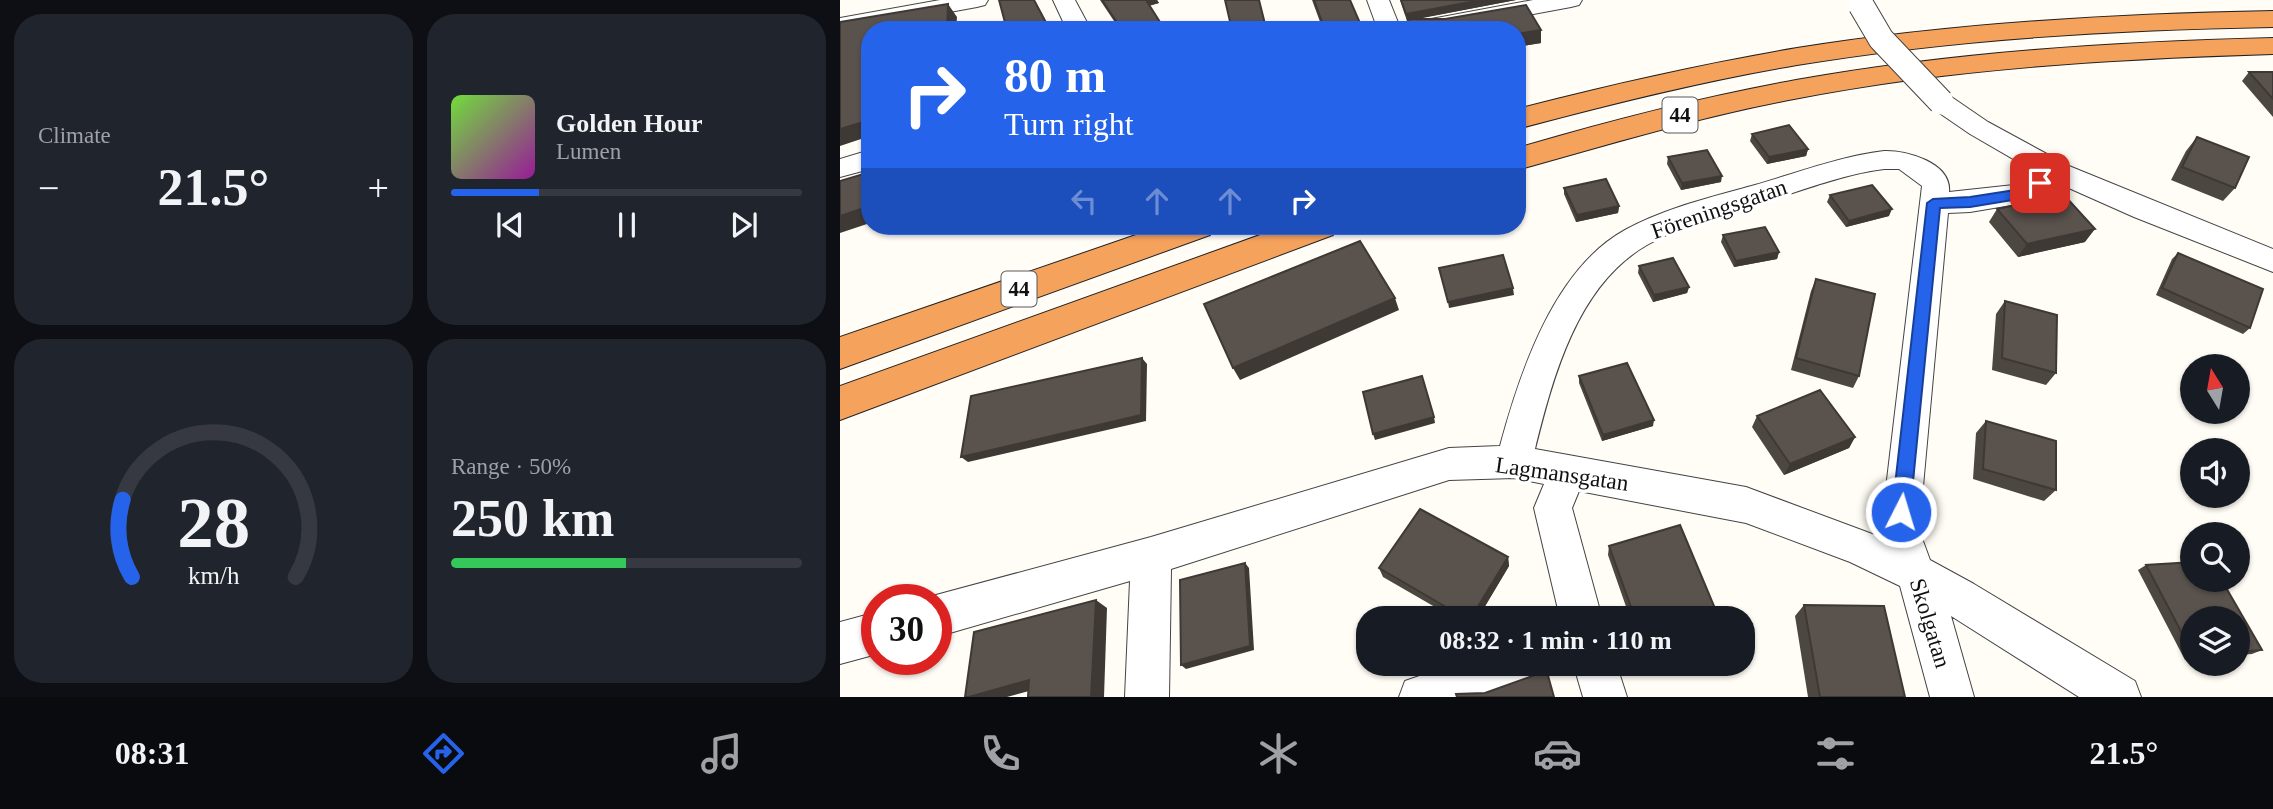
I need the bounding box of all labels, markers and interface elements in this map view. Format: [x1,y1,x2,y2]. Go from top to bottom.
text: 80 m [1004,48,1106,103]
icon: right [889,49,980,140]
road number: 44 [1662,97,1698,132]
text: Turn right [1004,106,1134,142]
text: Golden Hour [556,109,703,138]
text: Climate [38,123,111,148]
text: Lumen [556,139,621,164]
pin [2010,153,2070,213]
text: 21.5° [158,159,269,216]
icon: arrive [2021,164,2059,202]
text: − [38,167,59,209]
text: + [368,167,389,209]
street label: Föreningsgatan [1648,174,1791,244]
icon: left [1065,182,1103,220]
icon: ahead [1138,182,1176,220]
icon: ahead [1211,182,1249,220]
icon: right [1284,182,1322,220]
icon: previous [491,206,529,244]
icon: pause [608,206,646,244]
icon: next [725,206,763,244]
road number: 44 [1002,272,1036,306]
north arrow [2180,354,2250,424]
map controls [2180,354,2250,676]
button: sound [2180,438,2250,508]
street label: Lagmansgatan [1494,452,1631,496]
text: Range · 50% [451,454,571,479]
position arrow [1864,475,1938,549]
text: 28 [177,482,250,563]
text: 250 km [451,490,614,547]
button: search [2180,522,2250,592]
text: km/h [188,562,240,589]
street label: Skolgatan [1905,575,1956,671]
speed limit sign: 30 [861,584,952,675]
button: layers [2180,606,2250,676]
text: 08:32 · 1 min · 110 m [1439,626,1672,655]
icon: directions [419,729,468,778]
icon: music [697,729,746,778]
icon: phone [976,729,1025,778]
icon: climate [1254,729,1303,778]
icon: car [1533,729,1582,778]
icon: filters [1811,729,1860,778]
text: 08:31 [115,735,189,771]
text: 21.5° [2089,735,2158,771]

